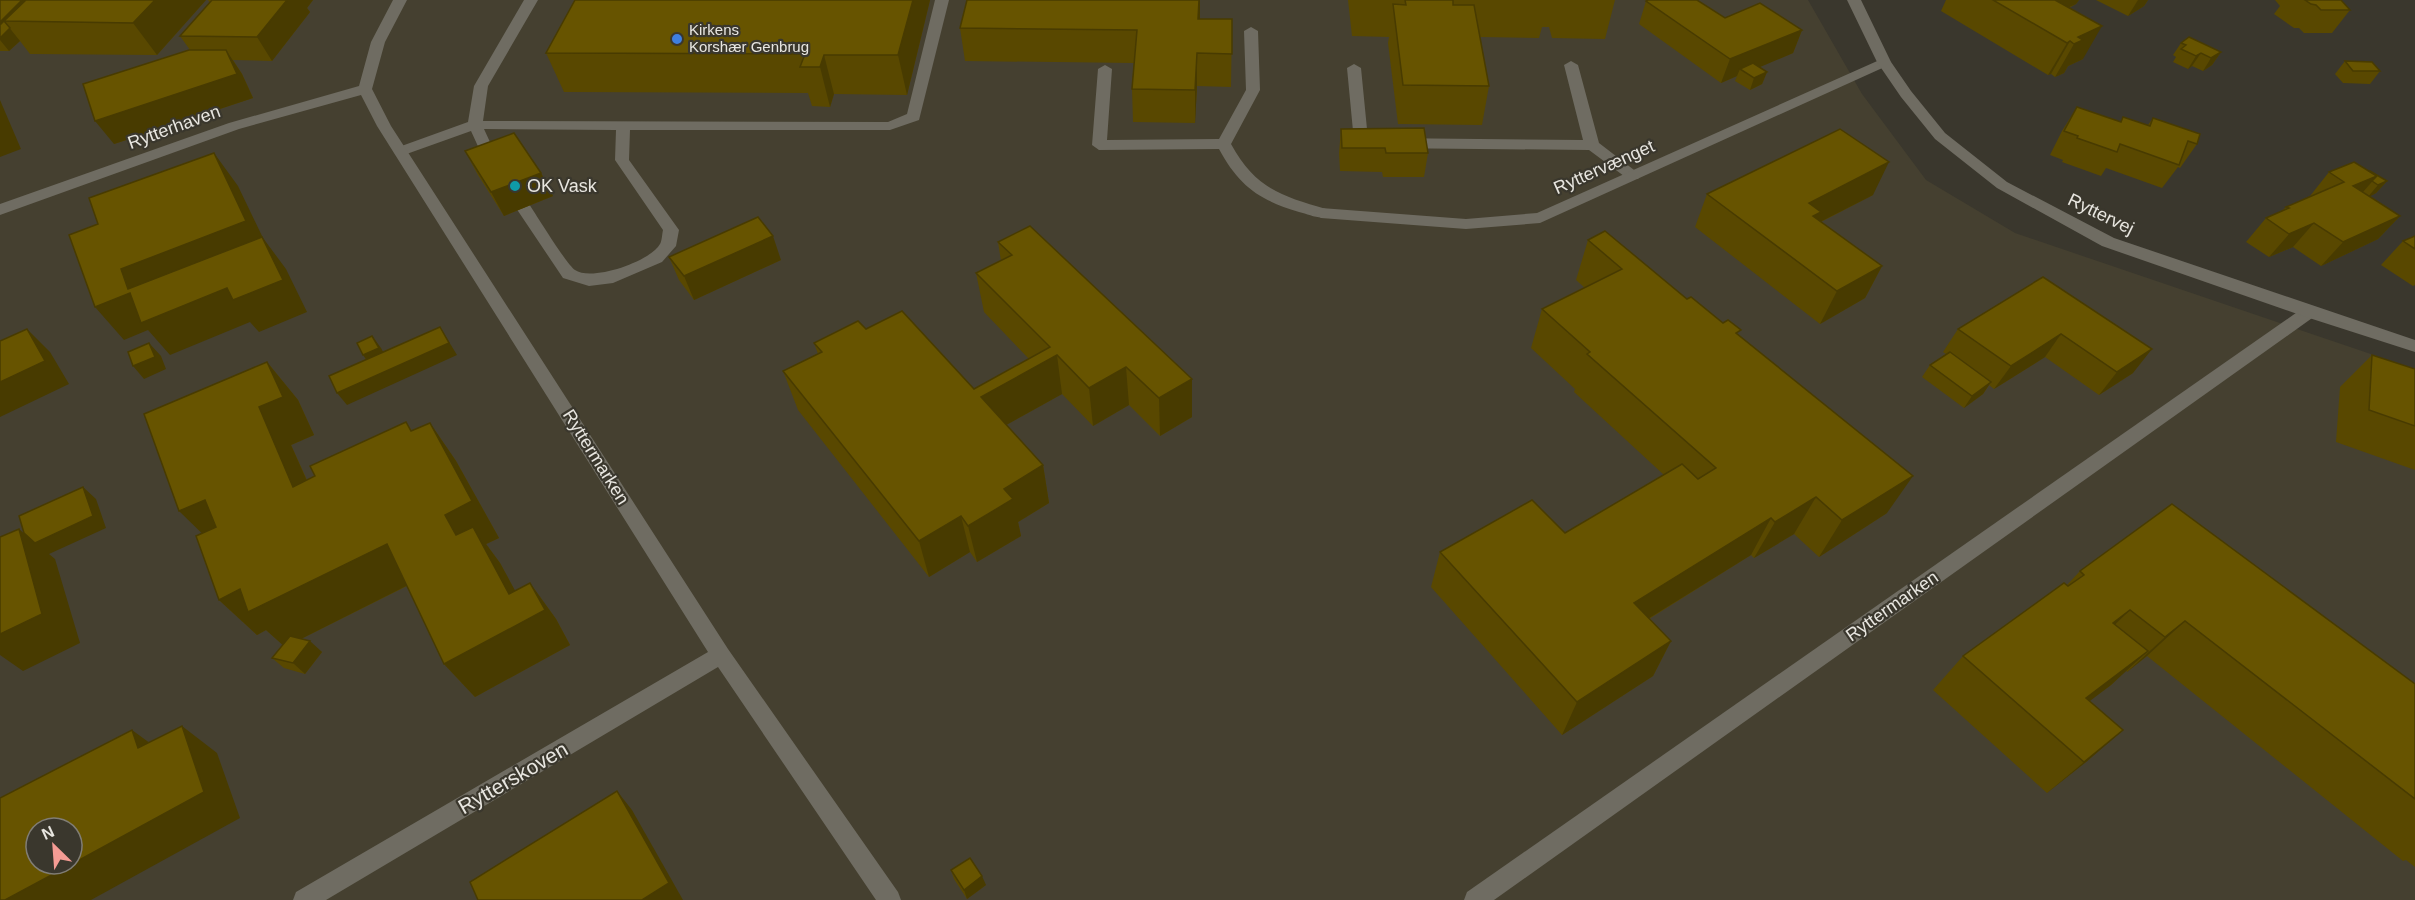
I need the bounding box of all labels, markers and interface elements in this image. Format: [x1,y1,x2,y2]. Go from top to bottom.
place label: Kirkens Korshær Genbrug [689,21,809,55]
marker: Kirkens Korshær Genbrug [670,32,684,46]
street label: Rytterhaven [125,101,223,153]
street label: Ryttervænget [1551,136,1657,198]
place label: OK Vask [527,176,598,196]
marker: OK Vask [508,179,522,193]
street label: Ryttervej [2065,189,2137,239]
street label: Ryttermarken [559,406,633,508]
street label: Ryttermarken [1842,567,1942,645]
street label: Rytterskoven [454,737,572,818]
north arrow [24,816,84,876]
text: N [39,823,57,843]

